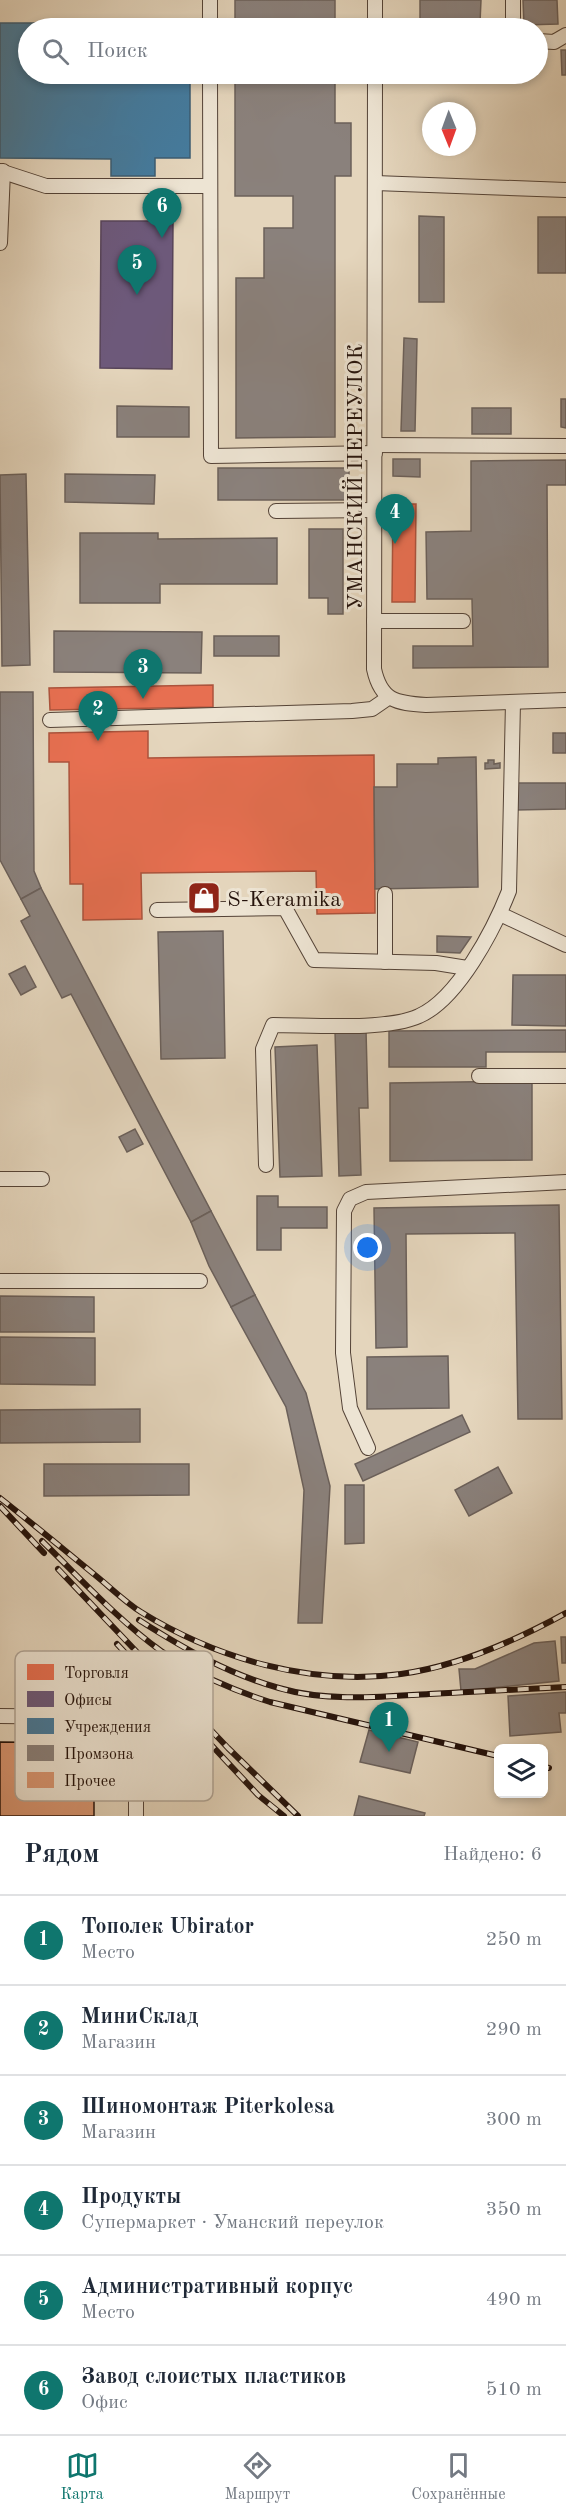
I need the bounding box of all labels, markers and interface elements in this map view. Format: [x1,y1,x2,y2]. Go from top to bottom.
search box [18,18,548,84]
icon: search [39,35,72,68]
text: Поиск [87,40,148,62]
north arrow [422,102,476,156]
pin: 6 [142,188,182,238]
pin: 5 [118,246,156,295]
street label: УМАНСКИЙ ПЕРЕУЛОК [341,344,367,610]
pin: 4 [376,494,414,544]
pin: 3 [124,650,162,699]
pin: 2 [78,692,118,741]
shop icon: S-Keramika [186,880,222,916]
place label: S-Keramika [227,889,341,911]
your location [353,1233,382,1262]
legend [15,1651,213,1801]
text: Торговля [64,1666,129,1682]
text: Офисы [64,1693,112,1709]
pin: 1 [370,1702,408,1752]
text: Учреждения [64,1720,151,1736]
map controls [494,1744,548,1798]
button: layers [494,1744,548,1798]
text: Промзона [64,1747,134,1763]
text: Прочее [64,1774,116,1790]
text: Рядом [24,1842,99,1868]
text: Найдено: 6 [443,1845,542,1865]
text: Тополек Ubirator [81,1916,254,1938]
text: 1 [38,1930,49,1950]
text: 250 m [486,1930,542,1950]
text: Место [81,1943,135,1963]
text: МиниСклад [81,2006,198,2028]
text: 2 [38,2020,49,2040]
text: 290 m [486,2020,542,2040]
text: Магазин [81,2033,156,2053]
text: Шиномонтаж Piterkolesa [81,2096,335,2118]
text: 3 [38,2110,49,2130]
text: 300 m [486,2110,542,2130]
text: Магазин [81,2123,156,2143]
text: Продукты [81,2186,181,2208]
text: 4 [38,2200,49,2220]
text: 350 m [486,2200,542,2220]
text: Супермаркет · Уманский переулок [81,2213,384,2233]
text: Административный корпус [81,2276,353,2298]
text: 5 [38,2290,49,2310]
text: 490 m [486,2290,542,2310]
text: Место [81,2303,135,2323]
text: Завод слоистых пластиков [81,2366,346,2388]
text: 6 [38,2380,49,2400]
text: 510 m [486,2380,542,2400]
text: Офис [81,2393,128,2413]
tab: Карта [60,2449,104,2505]
tab: Маршрут [225,2449,290,2505]
tab: Сохранённые [411,2449,506,2505]

